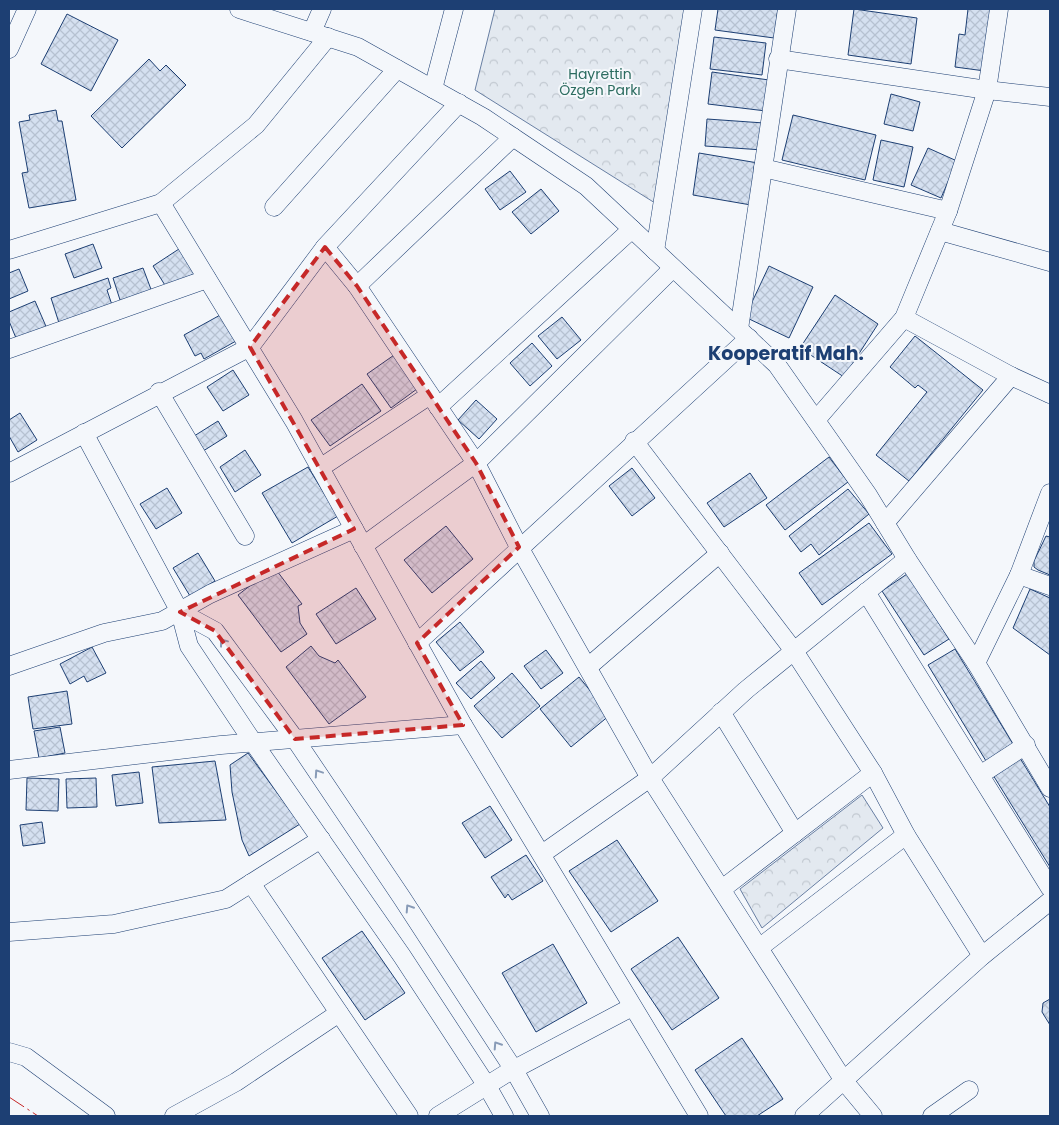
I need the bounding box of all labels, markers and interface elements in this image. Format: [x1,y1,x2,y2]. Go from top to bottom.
park label: Hayrettin Özgen Parkı [559,64,641,100]
district label: Kooperatif Mah. [708,340,864,367]
one-way arrow [220,638,229,648]
one-way arrow [315,770,324,779]
one-way arrow [406,904,415,914]
one-way arrow [494,1041,503,1050]

